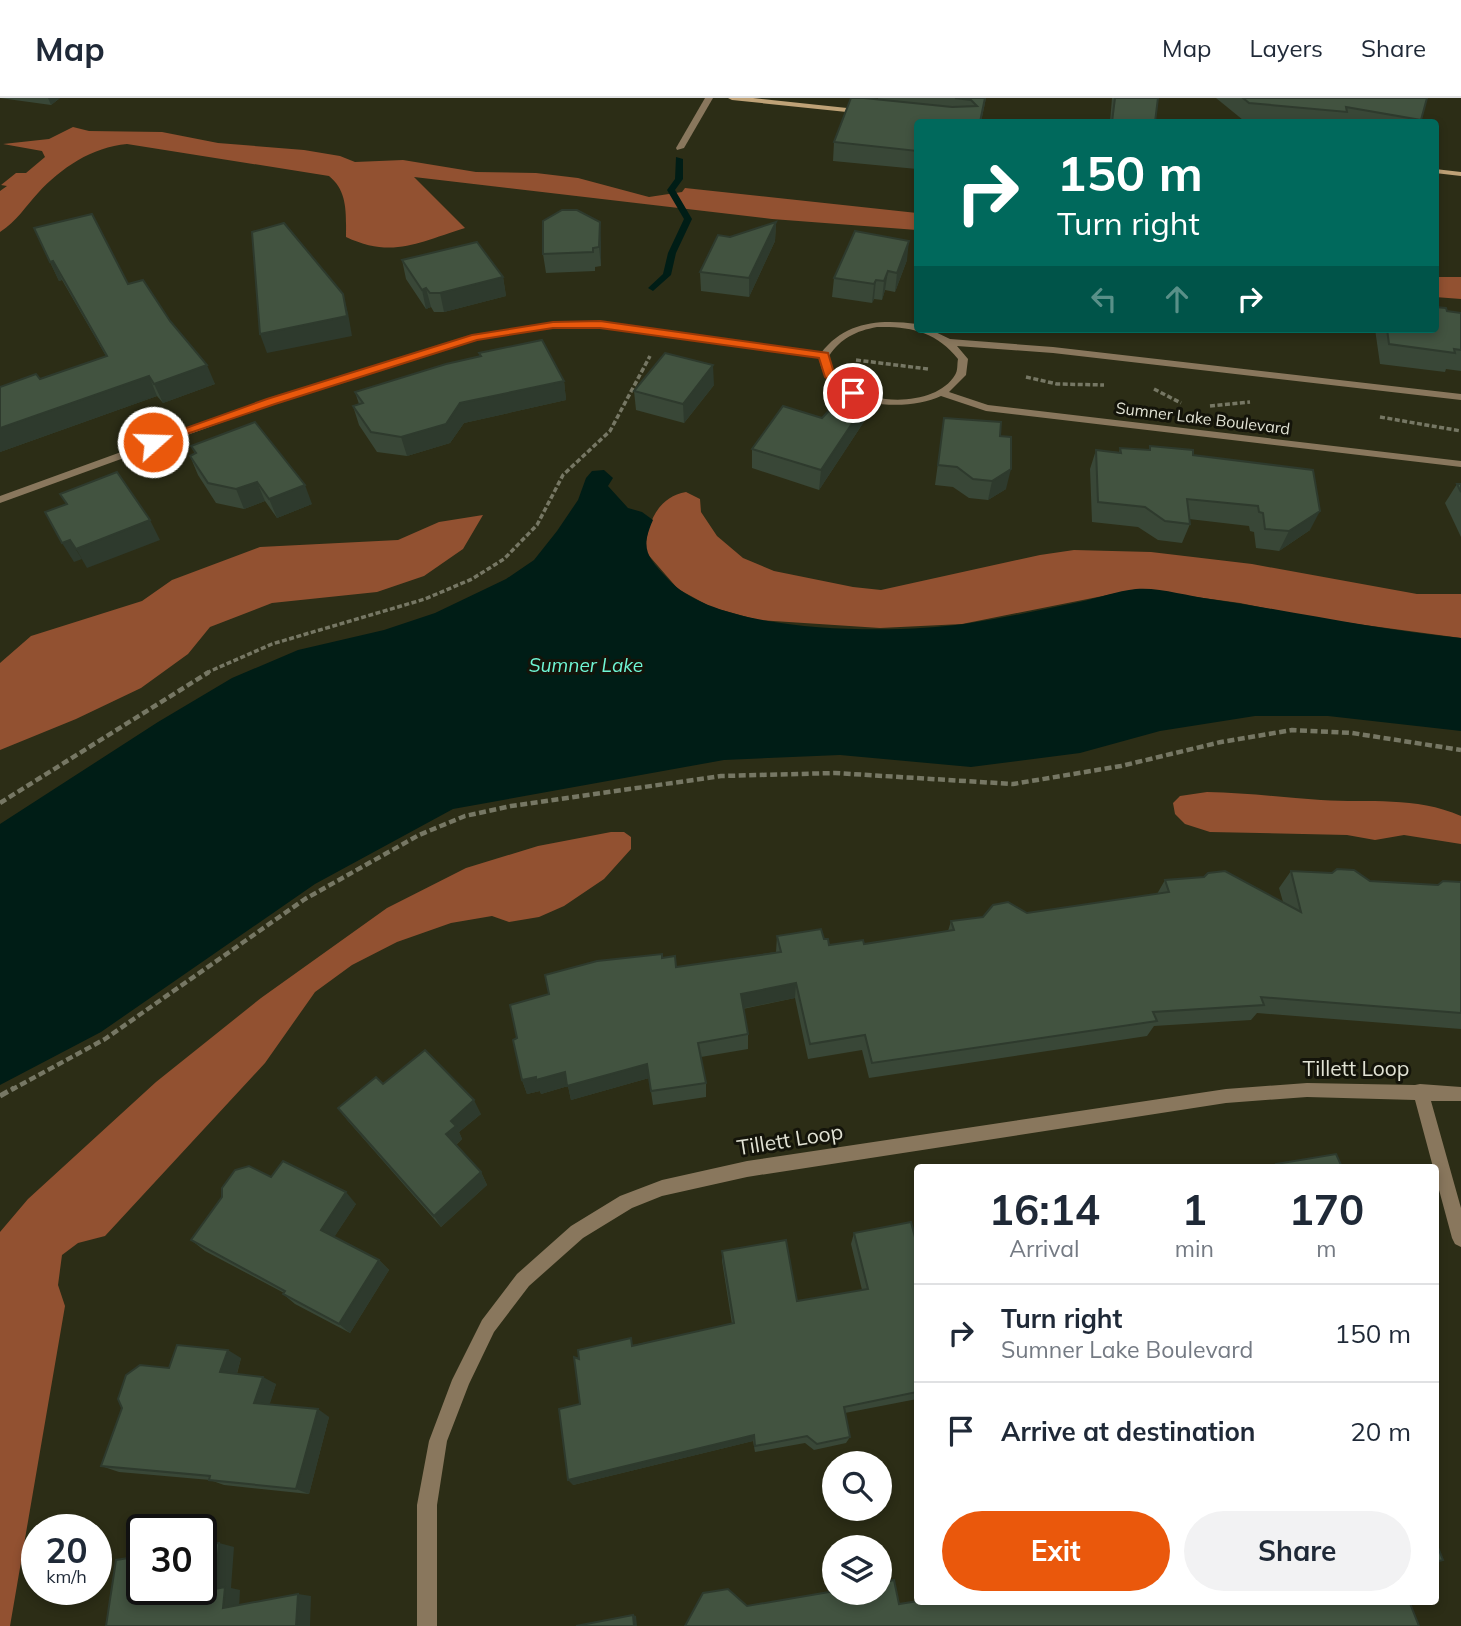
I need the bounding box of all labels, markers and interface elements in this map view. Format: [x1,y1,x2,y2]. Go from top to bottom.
text: Map [35,28,105,69]
text: Map [1162,33,1211,63]
text: Layers [1249,33,1323,63]
text: Share [1361,33,1426,63]
text: 150 m [1057,142,1203,203]
icon: right [942,147,1033,238]
text: Turn right [1057,203,1200,243]
icon: left [1085,280,1123,318]
icon: ahead [1158,280,1196,318]
icon: right [1231,280,1269,318]
pin [823,363,883,423]
icon: arrive [834,374,872,412]
street label: Sumner Lake Boulevard [1115,397,1291,439]
position arrow [116,405,190,479]
water label: Sumner Lake [529,653,643,677]
street label: Tillett Loop [1303,1055,1409,1081]
street label: Tillett Loop [735,1118,845,1160]
text: 16:14 [989,1183,1100,1236]
text: 1 [1182,1183,1207,1236]
text: 170 [1289,1183,1364,1236]
text: Arrival [1009,1234,1080,1263]
text: min [1175,1234,1214,1263]
text: m [1316,1234,1337,1263]
text: Turn right [1001,1302,1122,1335]
icon: right [942,1314,980,1352]
text: 150 m [1335,1317,1411,1350]
text: Sumner Lake Boulevard [1001,1335,1253,1364]
icon: arrive [942,1412,980,1450]
text: Arrive at destination [1001,1415,1256,1448]
text: 20 m [1350,1415,1411,1448]
map controls [822,1451,892,1605]
button: search [822,1451,892,1521]
button: Exit [942,1511,1170,1591]
button: Share [1184,1511,1411,1591]
speed limit sign: 30 [126,1514,217,1605]
text: 20 [45,1528,88,1572]
button: layers [822,1535,892,1605]
text: km/h [46,1565,87,1588]

